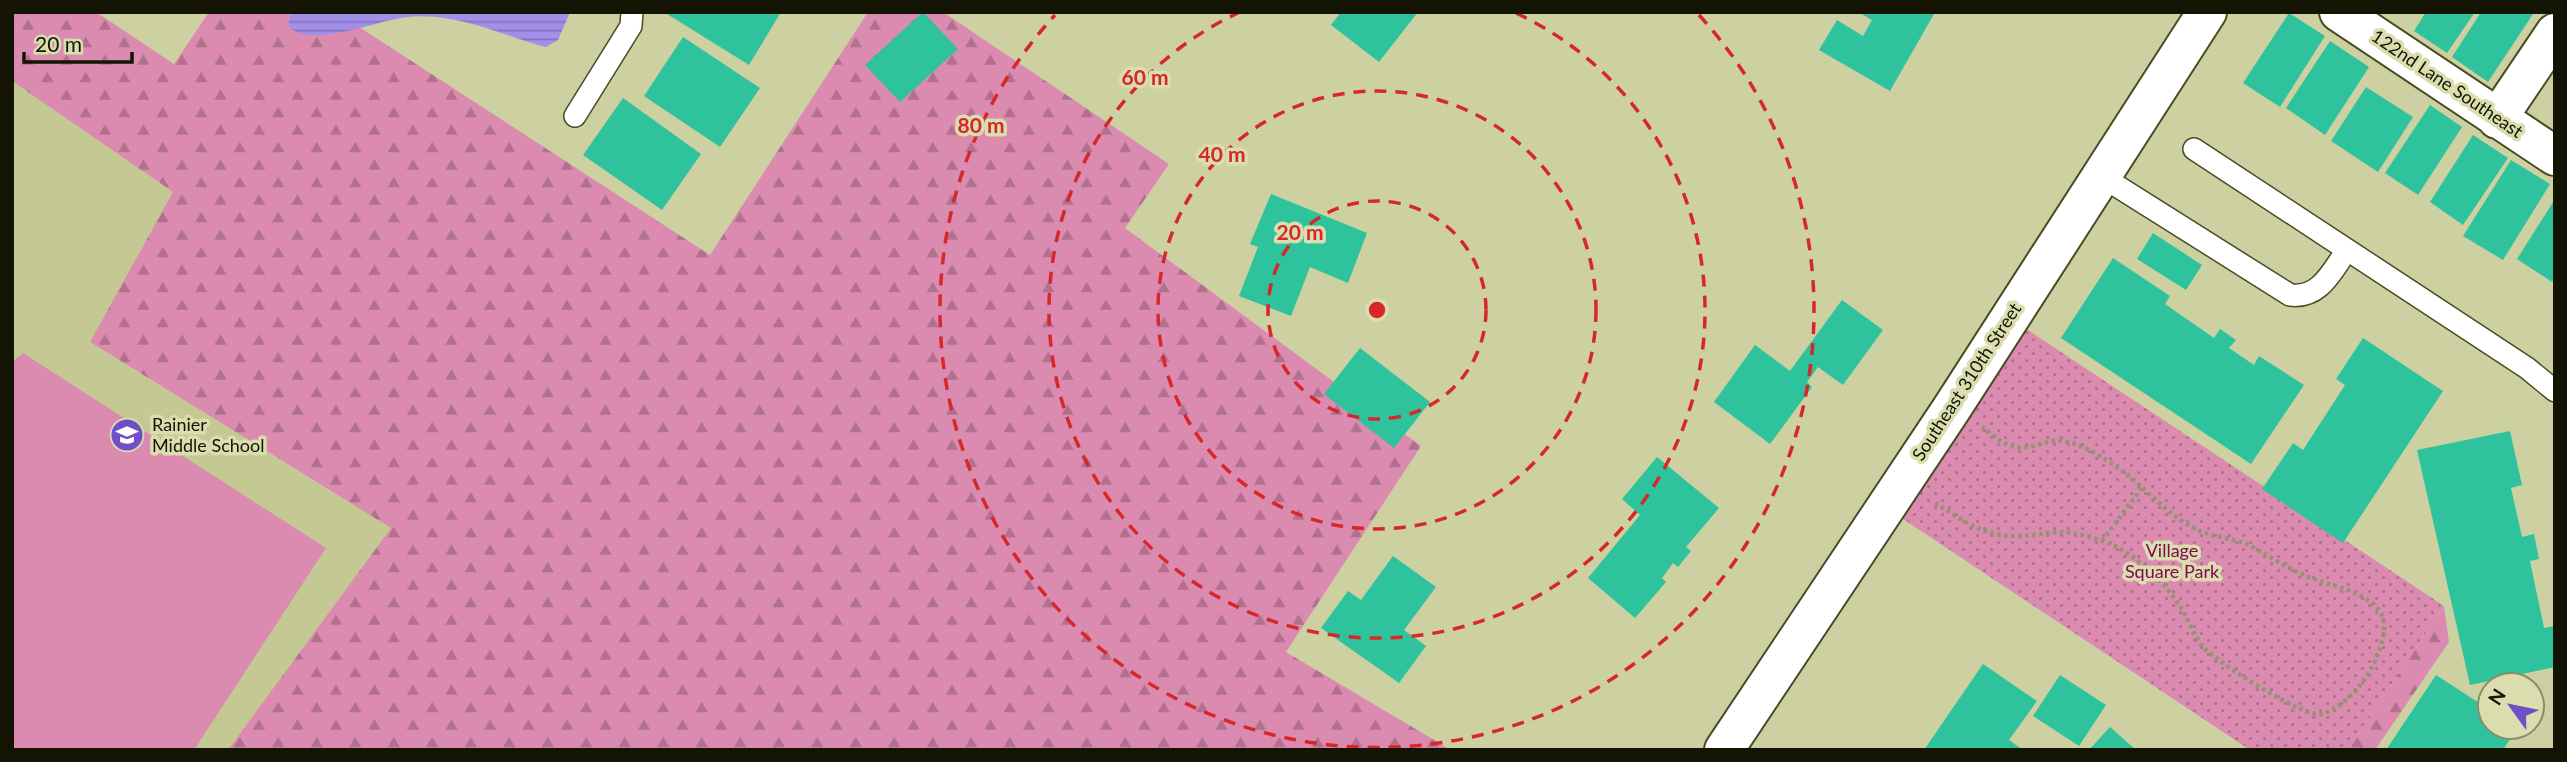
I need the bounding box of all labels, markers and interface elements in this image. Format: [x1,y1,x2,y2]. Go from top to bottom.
scale bar [24,21,133,65]
street label: 122nd Lane Southeast [2368,24,2528,142]
text: 20 m [35,31,82,56]
text: 60 m [1121,64,1169,89]
text: 80 m [957,112,1005,137]
text: 40 m [1198,141,1246,166]
text: 20 m [1276,219,1324,244]
centre of rings [1365,298,1389,322]
street label: Southeast 310th Street [1907,298,2026,464]
place label: Rainier Middle School [152,413,264,456]
school or university icon: Rainier Middle School [108,416,146,454]
park label: Village Square Park [2125,539,2220,582]
north arrow [2476,671,2546,741]
text: N [2483,684,2510,709]

